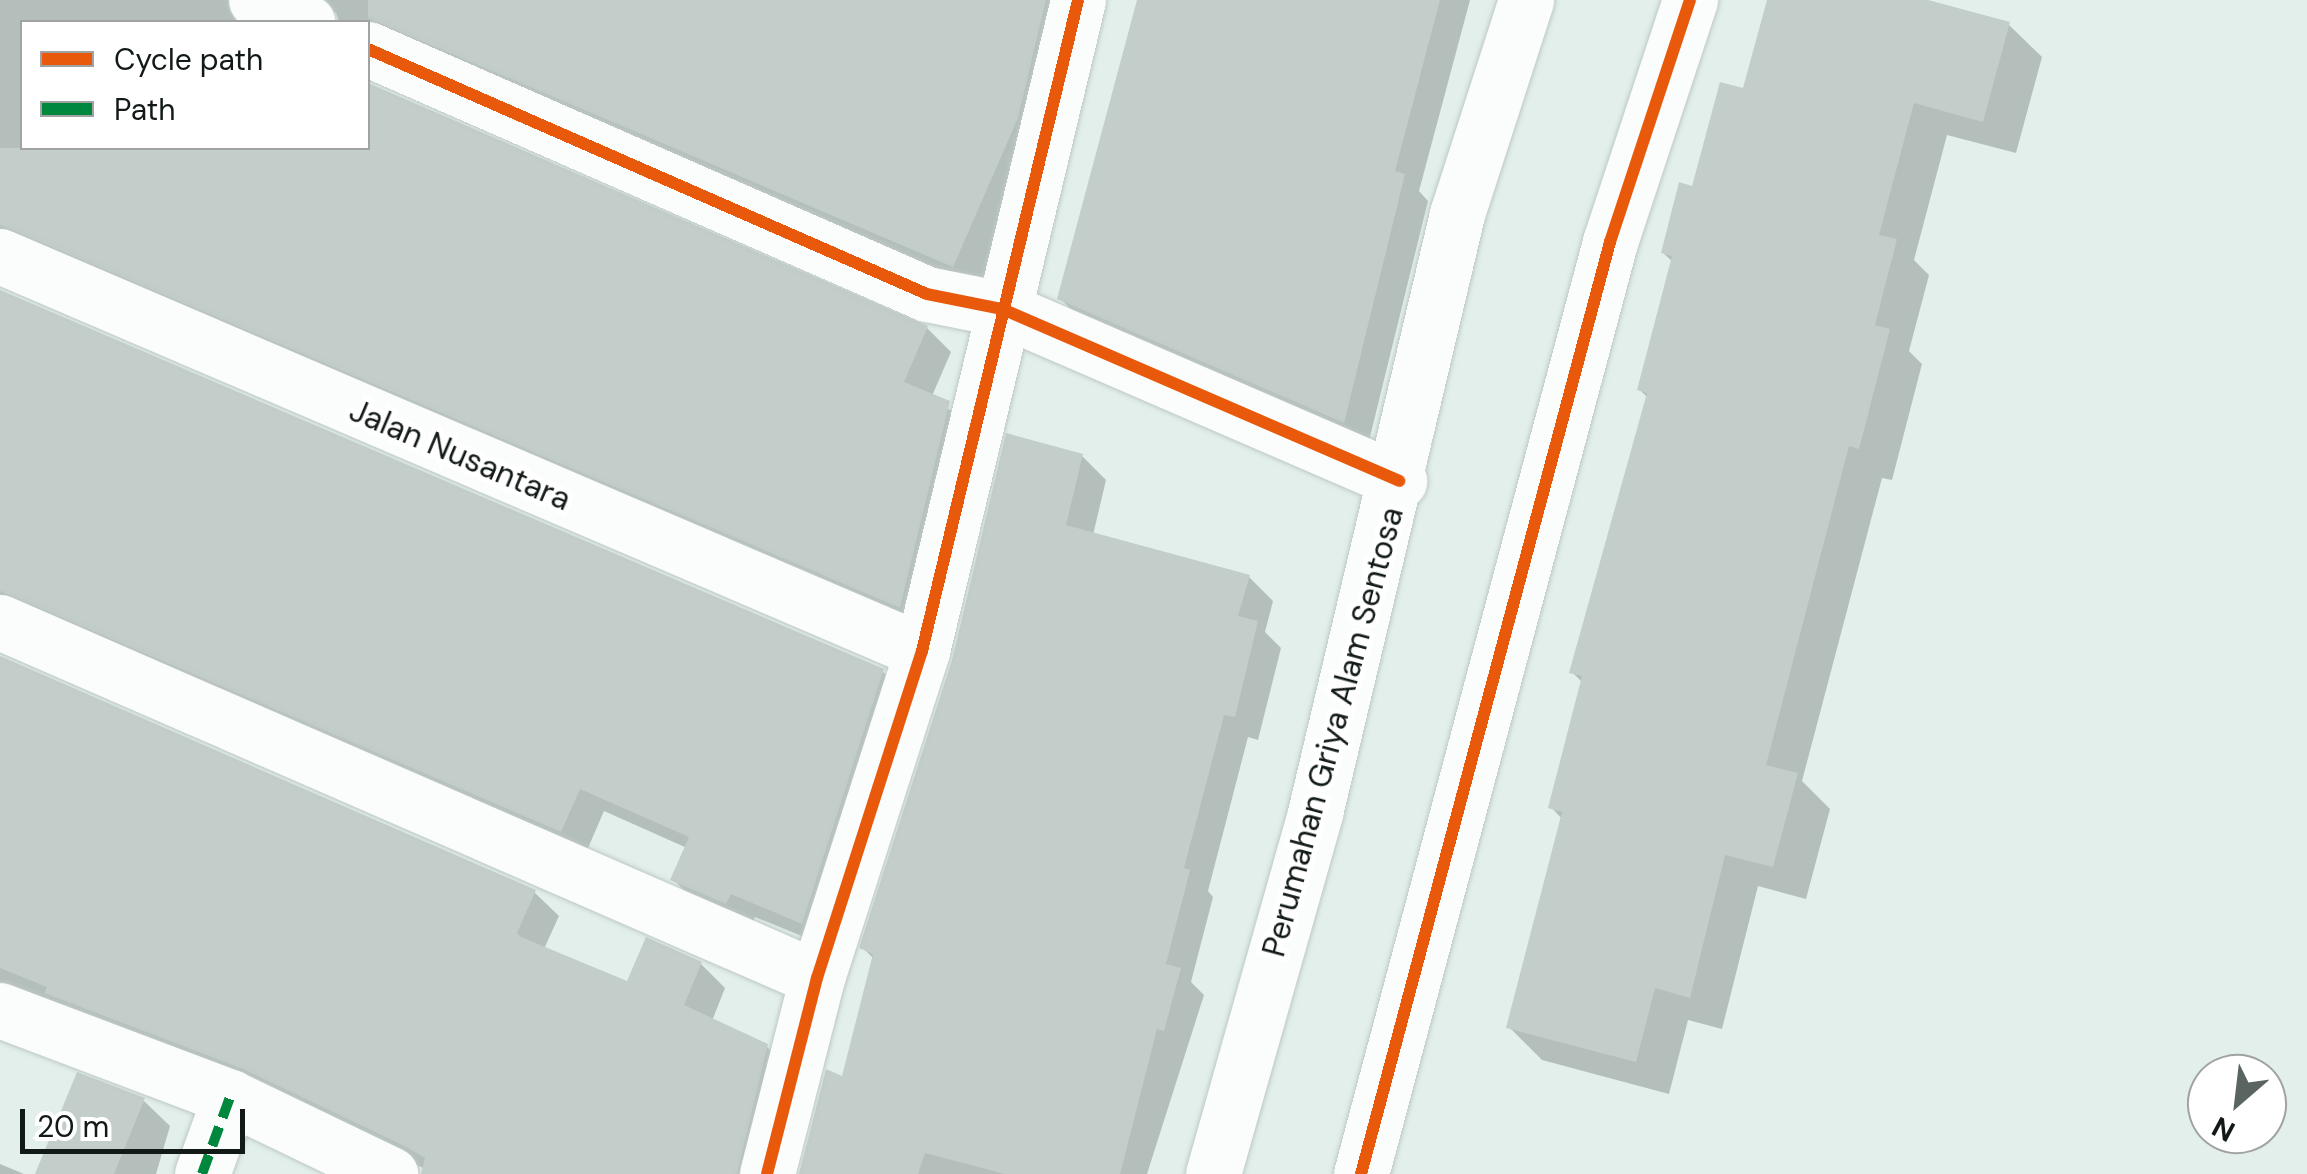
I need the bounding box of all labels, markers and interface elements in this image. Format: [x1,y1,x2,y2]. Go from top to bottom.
legend [20,20,370,150]
text: Cycle path [114,40,263,79]
text: Path [114,90,176,129]
street label: Jalan Nusantara [344,391,576,519]
street label: Perumahan Griya Alam Sentosa [1254,503,1412,961]
north arrow [2187,1054,2287,1154]
scale bar [25,1089,250,1151]
text: 20 m [37,1107,109,1146]
text: N [2206,1108,2241,1150]

